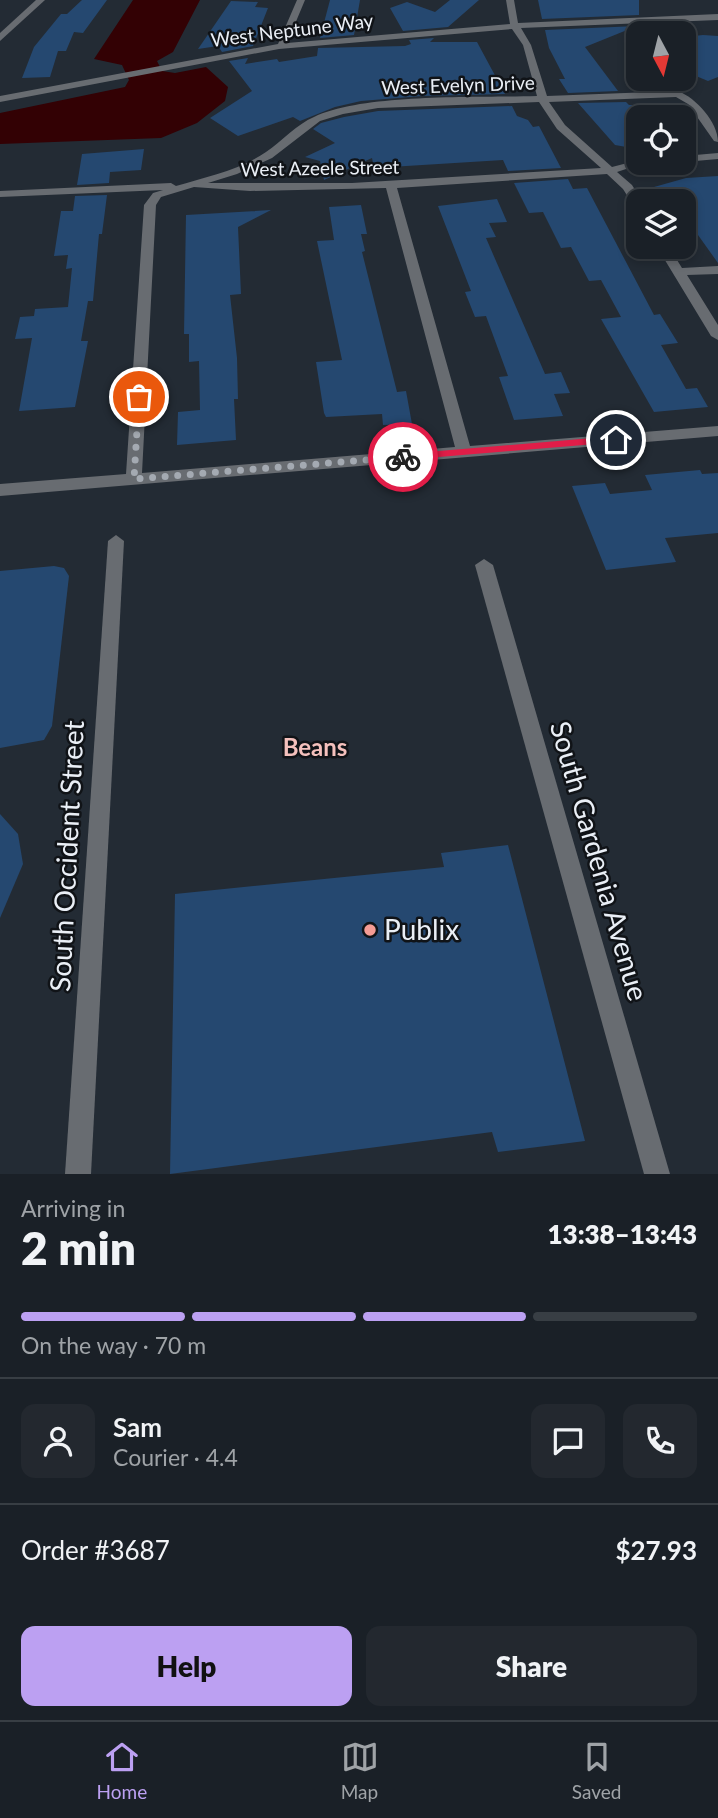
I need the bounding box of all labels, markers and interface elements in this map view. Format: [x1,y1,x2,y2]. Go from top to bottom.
street label: West Neptune Way [209,8,375,51]
north arrow [626,21,696,91]
map controls [626,21,696,259]
street label: West Evelyn Drive [381,70,535,99]
button: locate [626,105,696,175]
street label: West Azeele Street [240,155,400,180]
button: layers [626,189,696,259]
pin [109,367,169,427]
icon: bag [120,378,158,416]
pin [586,410,646,470]
icon: home [597,421,635,459]
courier [368,422,438,492]
icon: bike [384,438,422,476]
street label: South Gardenia Avenue [544,717,656,1004]
street label: South Occident Street [42,719,90,992]
district label: Beans [283,732,347,761]
place label: Publix [384,912,459,946]
marker: Publix [362,922,378,938]
text: Arriving in [21,1194,125,1222]
text: 13:38–13:43 [547,1218,697,1250]
text: 2 min [21,1220,136,1275]
text: On the way · 70 m [21,1331,206,1359]
button: person [21,1404,95,1478]
button: chat [531,1404,605,1478]
button: phone [623,1404,697,1478]
text: Sam [113,1411,162,1443]
text: Courier · 4.4 [113,1443,238,1471]
text: Order #3687 [21,1534,170,1566]
text: $27.93 [615,1534,697,1566]
button: Help [21,1626,352,1706]
button: Share [366,1626,697,1706]
tab: Home [97,1738,147,1803]
tab: Map [341,1738,379,1803]
tab: Saved [572,1738,621,1803]

